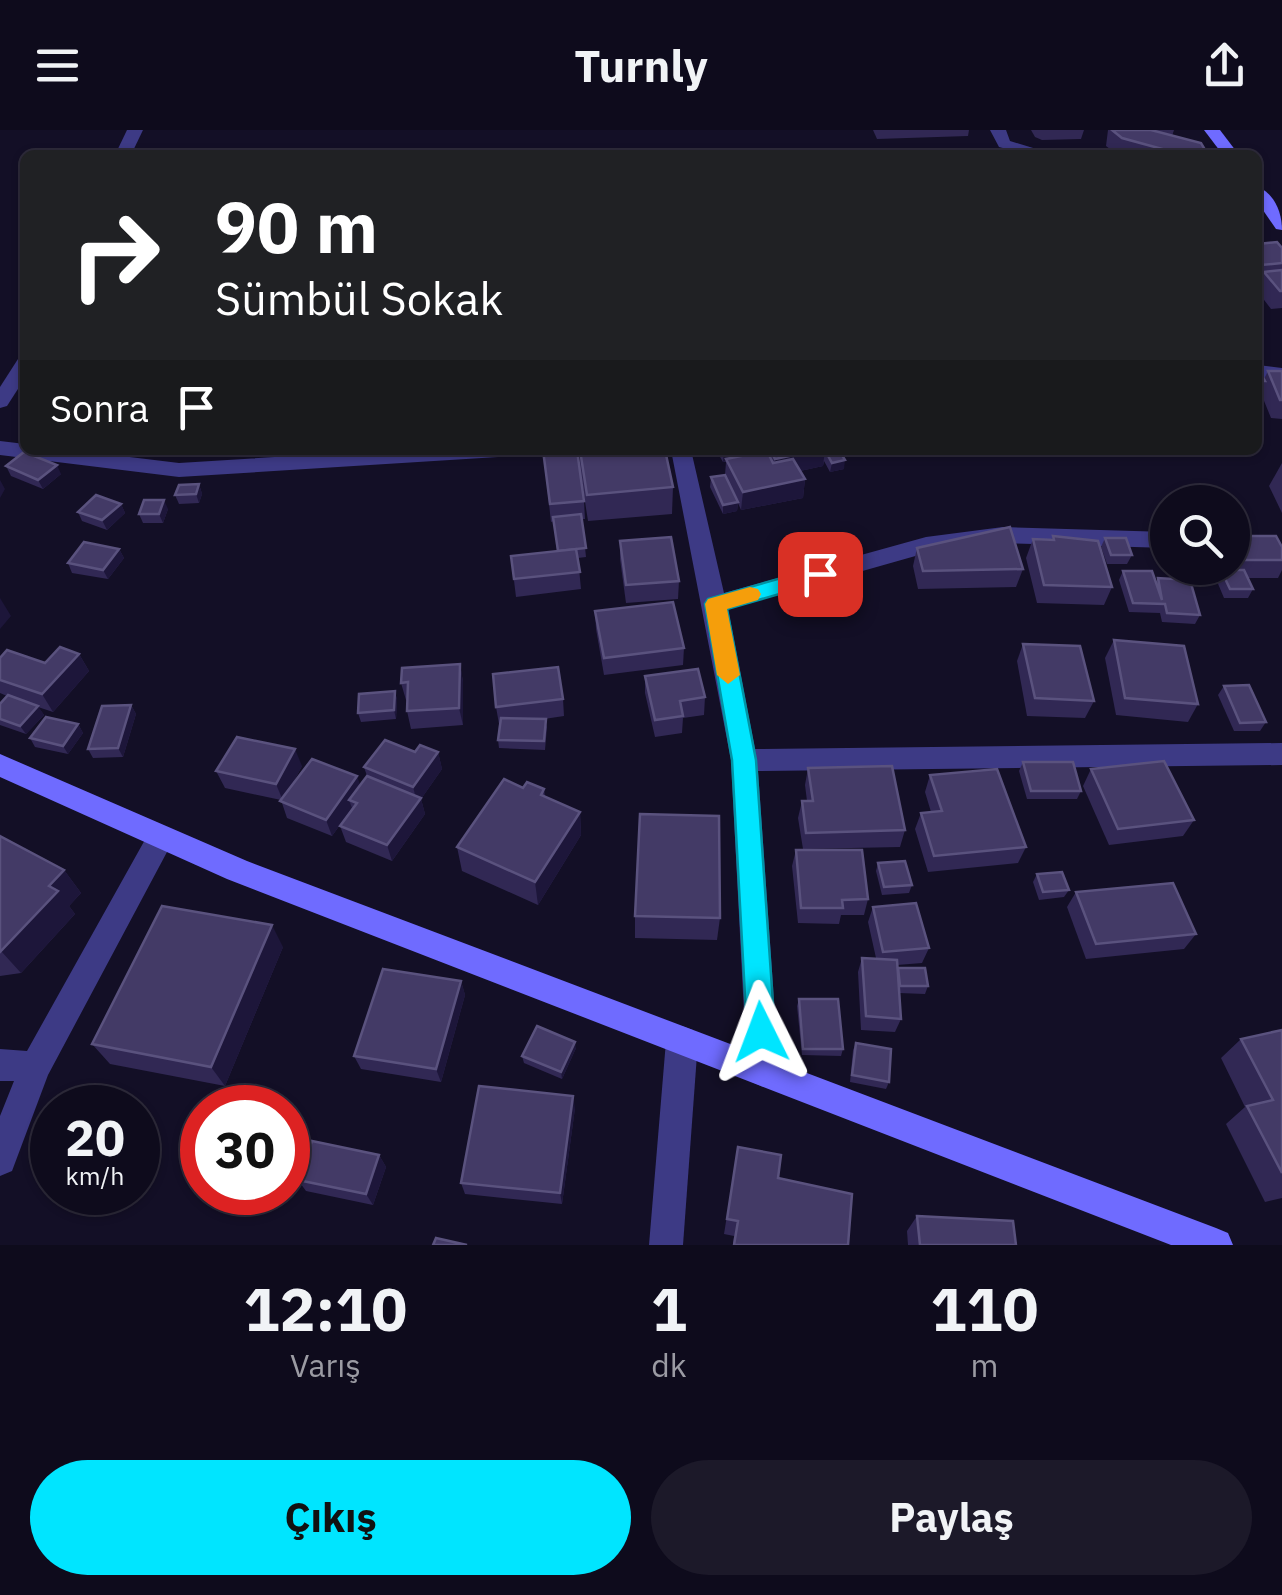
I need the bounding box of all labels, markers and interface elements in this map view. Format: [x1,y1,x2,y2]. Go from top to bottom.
text: Turnly [574,36,708,94]
icon: menu [30,38,85,93]
icon: share [1197,38,1252,93]
text: 90 m [215,181,378,272]
icon: right [50,190,180,320]
text: Sümbül Sokak [215,269,503,327]
icon: arrive [169,380,224,435]
text: Sonra [50,383,149,432]
map controls [1150,485,1250,585]
button: search [1150,485,1250,585]
pin [778,532,863,617]
icon: arrive [793,547,848,602]
position arrow [709,980,813,1084]
speed limit sign: 30 [180,1085,310,1215]
text: 20 [65,1105,125,1170]
text: km/h [66,1159,124,1192]
text: 12:10 [244,1269,407,1348]
text: 1 [651,1269,687,1348]
text: 110 [930,1269,1038,1348]
text: Varış [290,1344,361,1386]
text: dk [651,1344,687,1386]
text: m [970,1344,998,1386]
button: Çıkış [30,1460,631,1575]
button: Paylaş [651,1460,1252,1575]

